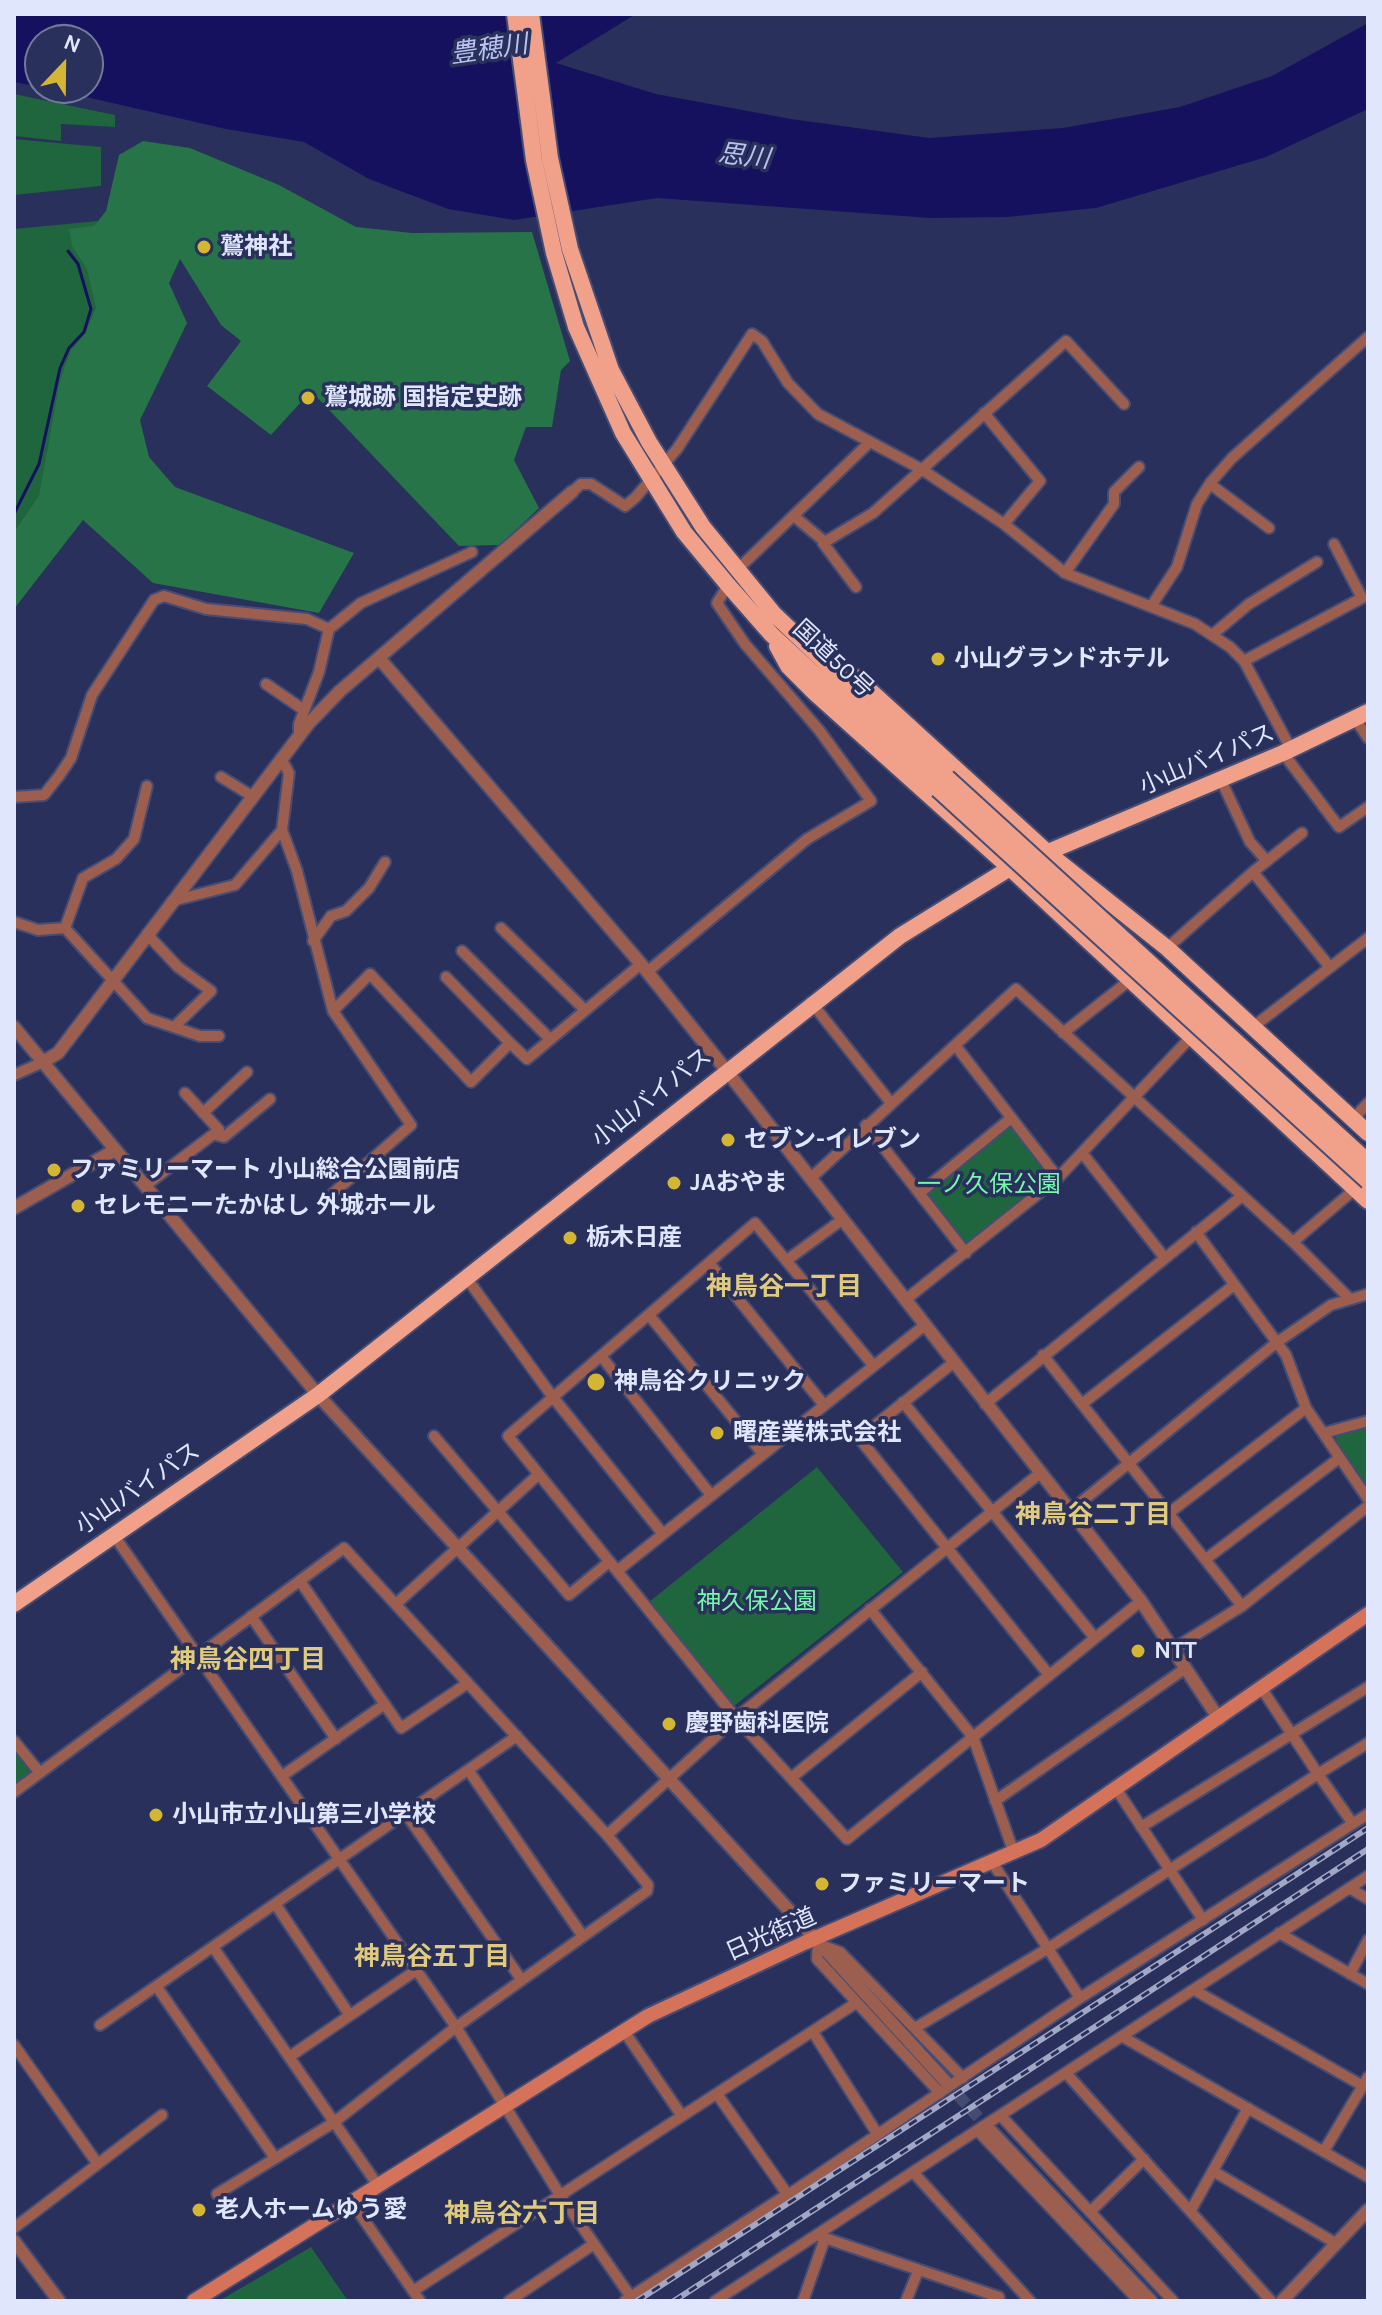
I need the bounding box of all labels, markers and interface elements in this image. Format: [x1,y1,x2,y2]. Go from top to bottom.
north arrow [24,24,104,104]
text: N [60,29,84,59]
water label: 豊穂川 [448,29,530,71]
water label: 思川 [716,138,772,176]
place label: 鷲神社 [220,233,292,261]
marker: 鷲神社 [195,238,213,256]
place label: 鷲城跡 国指定史跡 [324,384,522,412]
marker: 鷲城跡 国指定史跡 [299,389,317,407]
street label: 国道50号 [787,614,879,704]
place label: 小山グランドホテル [954,645,1170,673]
marker: 小山グランドホテル [929,650,947,668]
street label: 小山バイパス [1135,719,1279,801]
street label: 小山バイパス [586,1042,718,1154]
place label: セブン-イレブン [744,1126,921,1154]
marker: セブン-イレブン [719,1131,737,1149]
place label: ファミリーマート 小山総合公園前店 [70,1156,460,1184]
marker: ファミリーマート 小山総合公園前店 [45,1161,63,1179]
place label: JAおやま [690,1169,788,1197]
park label: 一ノ久保公園 [917,1171,1061,1199]
marker: JAおやま [665,1174,683,1192]
place label: セレモニーたかはし 外城ホール [94,1192,436,1220]
marker: セレモニーたかはし 外城ホール [69,1197,87,1215]
place label: 栃木日産 [586,1224,682,1252]
marker: 栃木日産 [561,1229,579,1247]
district label: 神鳥谷一丁目 [706,1272,862,1304]
place label: 神鳥谷クリニック [614,1368,806,1396]
marker: 神鳥谷クリニック [585,1371,607,1393]
place label: 曙産業株式会社 [733,1419,901,1447]
marker: 曙産業株式会社 [708,1424,726,1442]
street label: 小山バイパス [70,1437,206,1541]
district label: 神鳥谷二丁目 [1015,1500,1171,1532]
park label: 神久保公園 [697,1588,817,1616]
place label: NTT [1154,1637,1197,1665]
marker: NTT [1129,1642,1147,1660]
district label: 神鳥谷四丁目 [170,1645,326,1677]
place label: 慶野歯科医院 [685,1710,829,1738]
marker: 慶野歯科医院 [660,1715,678,1733]
place label: 小山市立小山第三小学校 [172,1801,436,1829]
marker: 小山市立小山第三小学校 [147,1806,165,1824]
place label: ファミリーマート [838,1870,1030,1898]
marker: ファミリーマート [813,1875,831,1893]
street label: 日光街道 [721,1902,821,1968]
district label: 神鳥谷五丁目 [354,1942,510,1974]
place label: 老人ホームゆう愛 [215,2196,407,2224]
district label: 神鳥谷六丁目 [444,2199,600,2231]
marker: 老人ホームゆう愛 [190,2201,208,2219]

